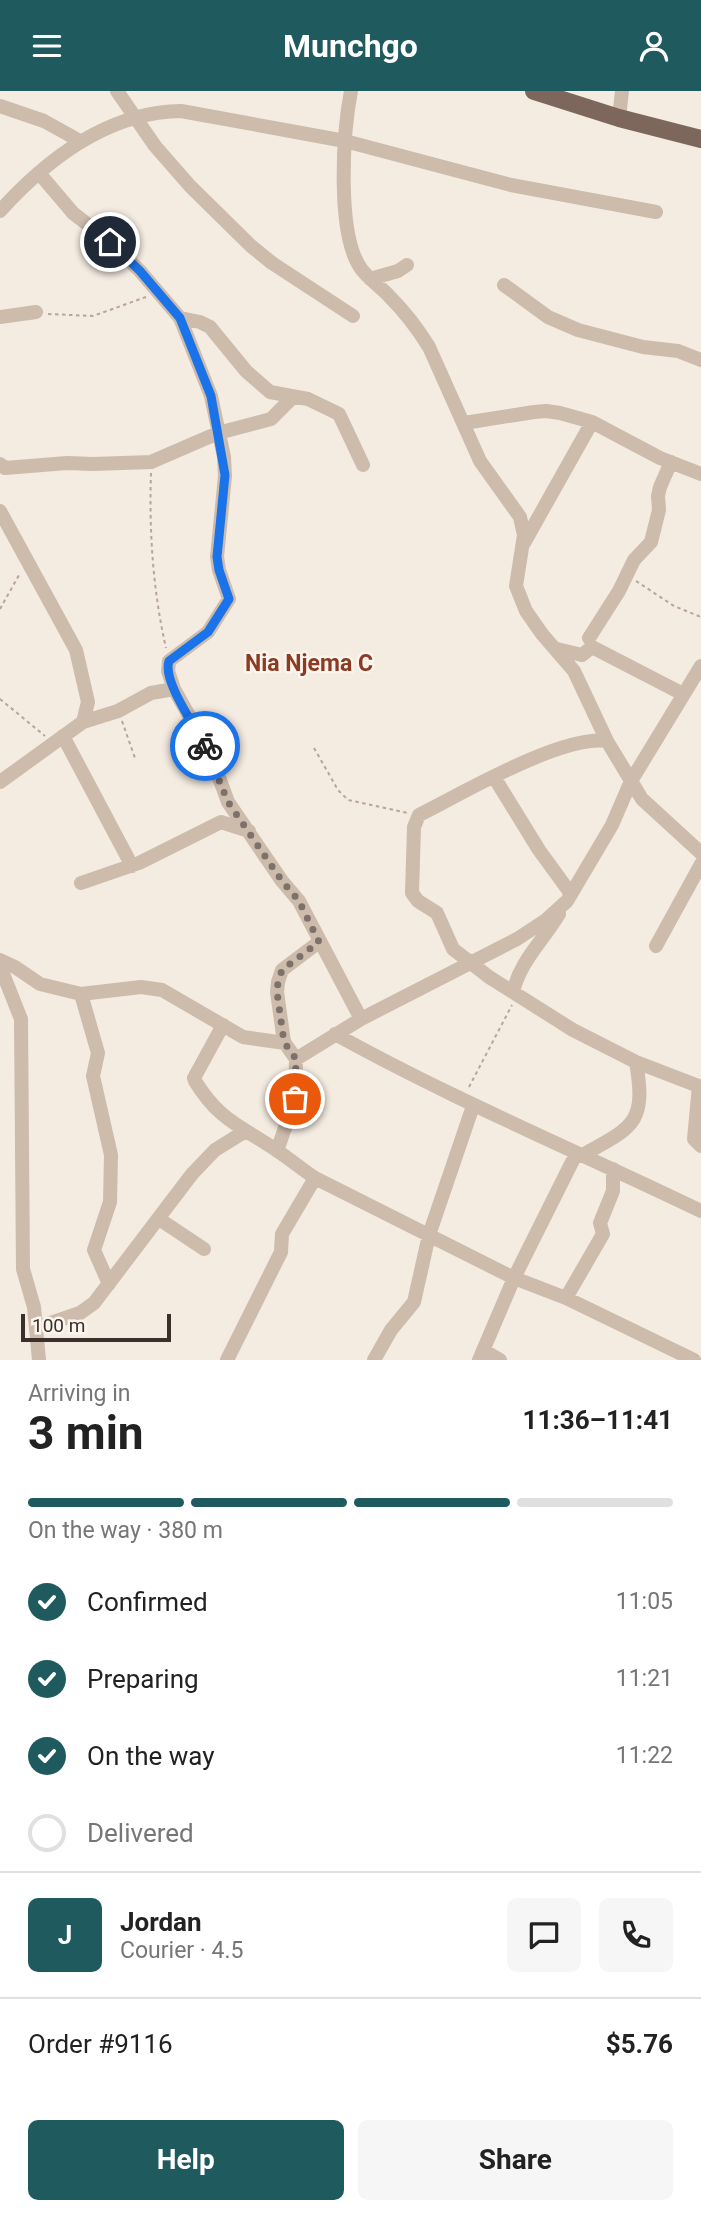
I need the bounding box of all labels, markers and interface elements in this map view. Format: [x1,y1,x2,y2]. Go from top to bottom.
icon: menu [28,27,66,65]
text: Munchgo [283,27,418,65]
icon: person [635,27,673,65]
pin [80,212,140,272]
icon: home [91,223,129,261]
district label: Nia Njema C [245,650,373,677]
courier [170,711,240,781]
icon: bike [186,727,224,765]
pin [265,1069,325,1129]
icon: bag [276,1080,314,1118]
scale bar [21,1311,172,1343]
text: 100 m [32,1314,85,1337]
text: Arriving in [28,1380,131,1407]
text: 11:36–11:41 [523,1405,673,1435]
text: 3 min [28,1406,144,1460]
text: On the way · 380 m [28,1517,223,1544]
icon: check [28,1583,66,1621]
text: Confirmed [87,1587,208,1617]
text: 11:05 [616,1588,673,1615]
icon: check [28,1660,66,1698]
text: Preparing [87,1664,199,1694]
text: 11:21 [616,1665,673,1692]
icon: check [28,1737,66,1775]
text: On the way [87,1741,215,1771]
text: 11:22 [616,1742,673,1769]
text: Delivered [87,1818,194,1848]
button: chat [507,1898,581,1972]
button: phone [599,1898,673,1972]
text: Jordan [120,1907,202,1937]
text: J [58,1920,72,1950]
text: Courier · 4.5 [120,1937,243,1964]
text: Order #9116 [28,2029,173,2059]
text: $5.76 [606,2029,673,2059]
button: Help [28,2120,344,2200]
button: Share [358,2120,673,2200]

